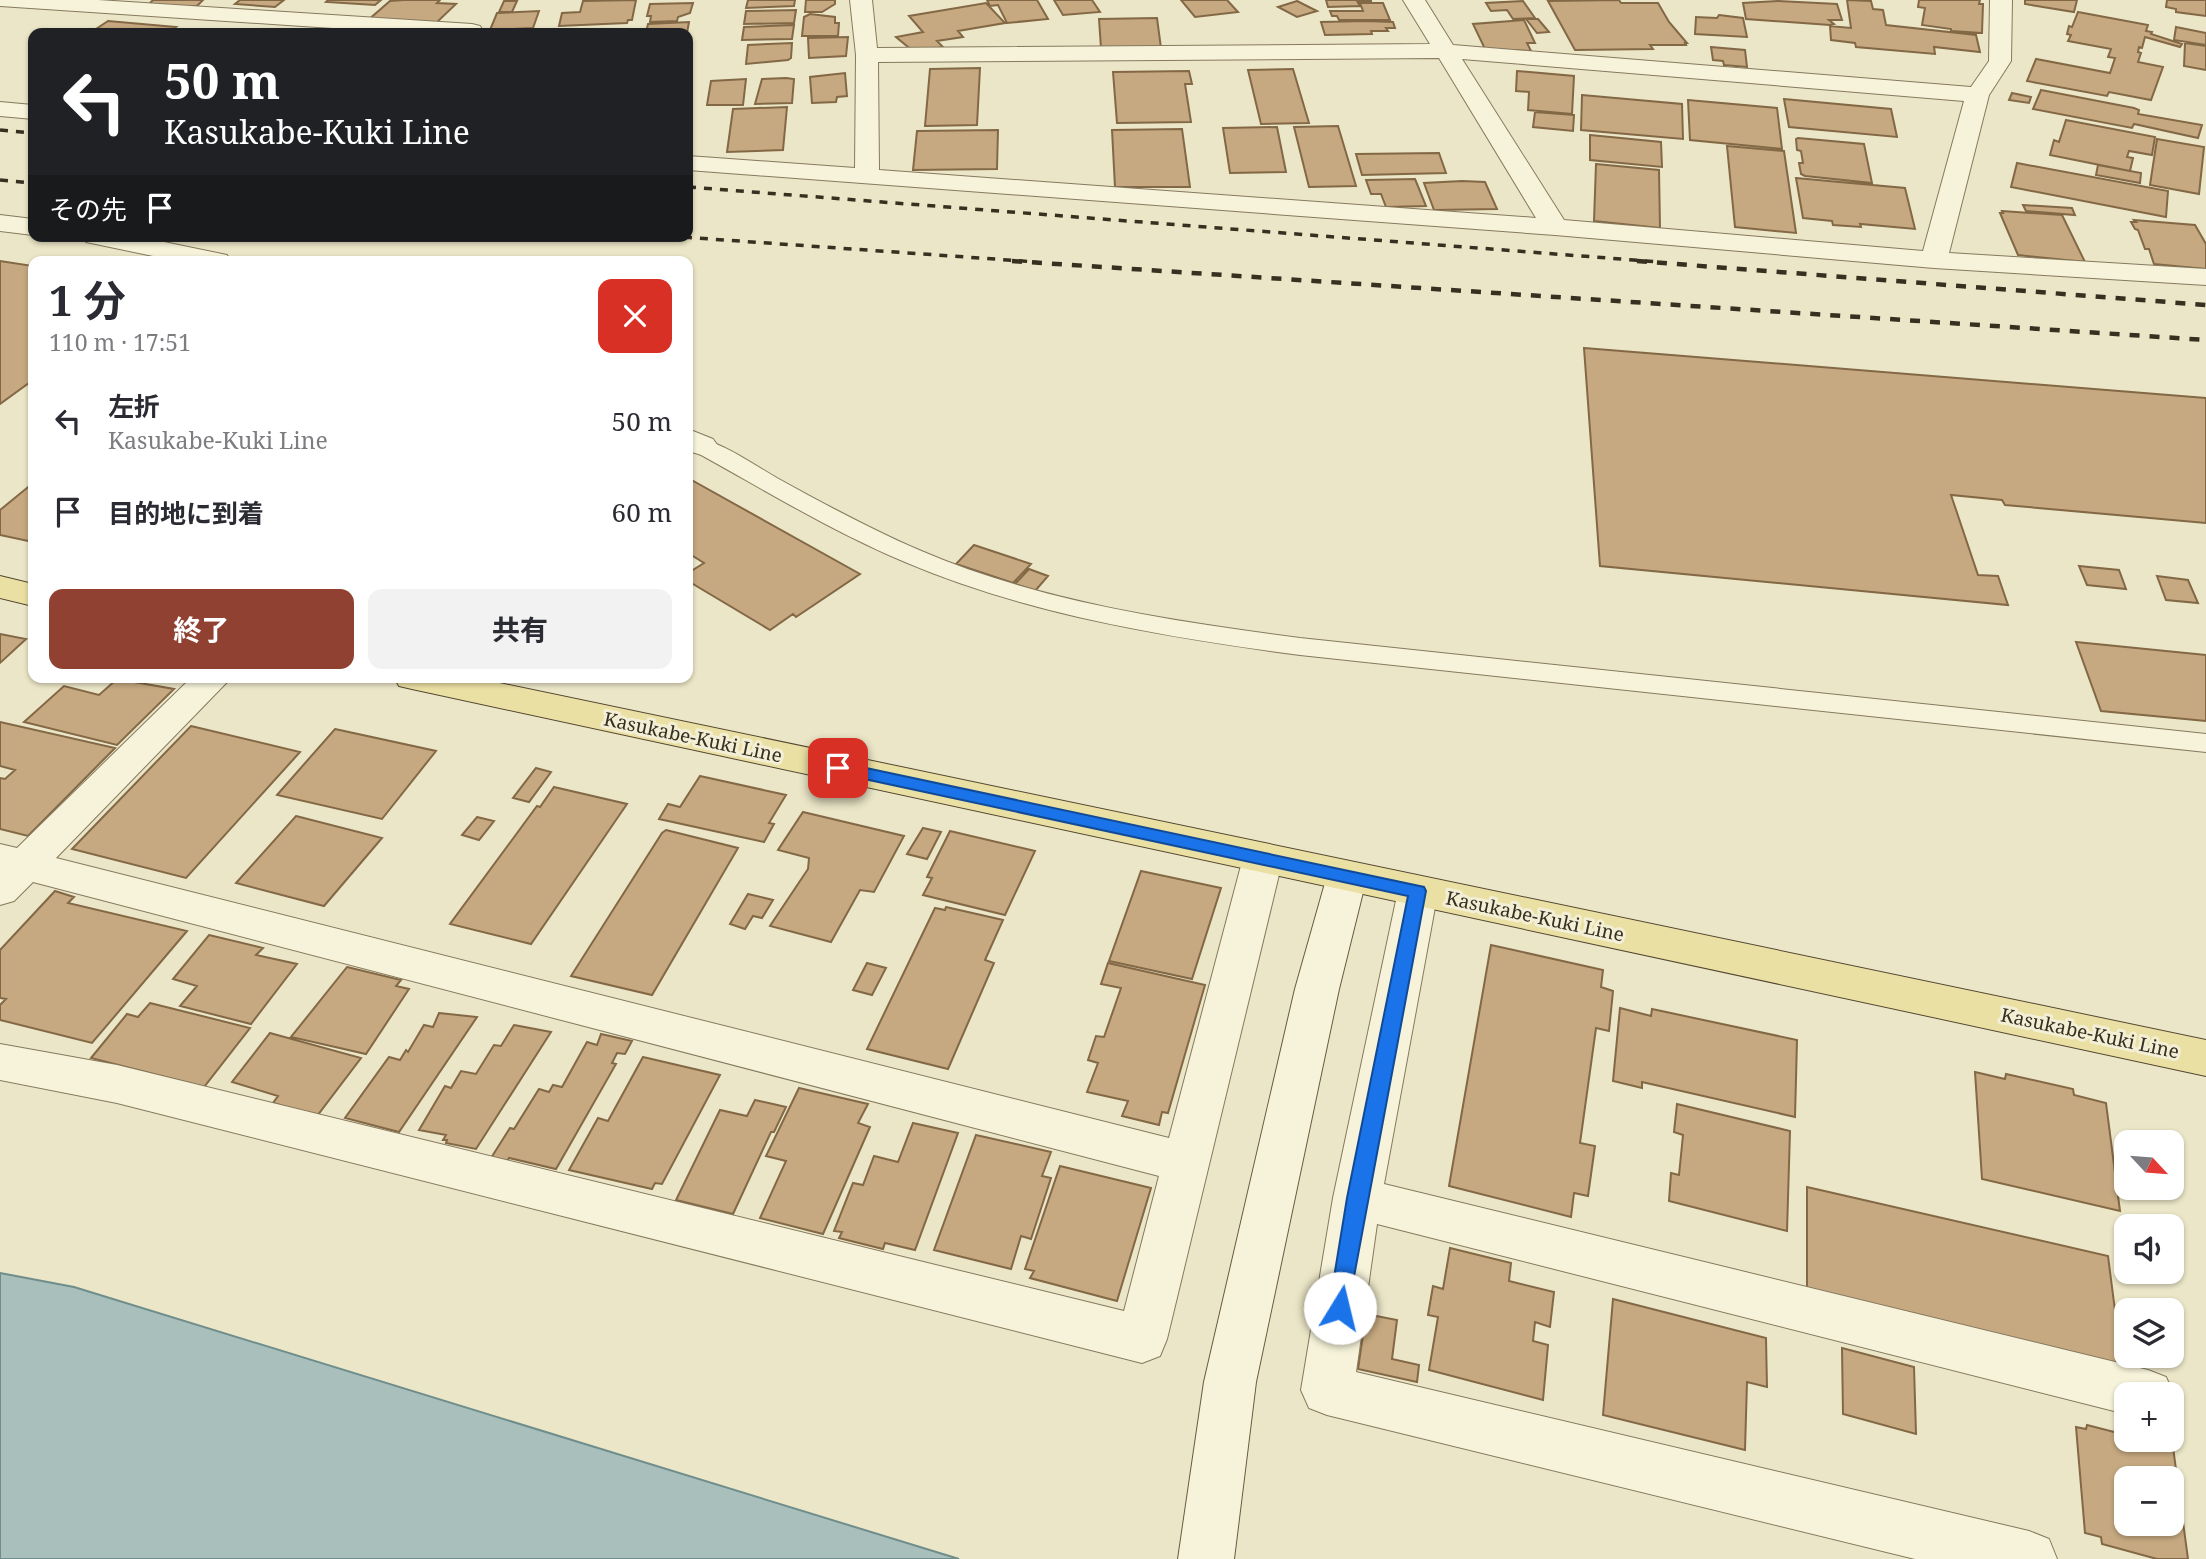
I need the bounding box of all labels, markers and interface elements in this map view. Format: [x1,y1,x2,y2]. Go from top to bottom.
text: 50 m [164,47,280,113]
icon: left [49,56,140,147]
text: Kasukabe-Kuki Line [164,110,470,153]
icon: arrive [141,189,179,227]
text: その先 [49,191,127,227]
text: 1 分 [49,271,126,328]
button: close [598,279,672,353]
text: 110 m · 17:51 [49,326,191,358]
text: 左折 [108,388,160,424]
icon: left [49,402,87,440]
text: 50 m [612,403,672,439]
text: Kasukabe-Kuki Line [108,424,328,456]
icon: arrive [49,493,87,531]
text: 60 m [612,494,672,530]
text: 目的地に到着 [108,495,264,531]
button: 終了 [49,589,354,669]
button: 共有 [368,589,672,669]
street label: Kasukabe-Kuki Line [601,705,785,769]
pin [808,738,868,798]
icon: arrive [819,749,857,787]
street label: Kasukabe-Kuki Line [1443,884,1627,948]
street label: Kasukabe-Kuki Line [1998,1001,2182,1065]
north arrow [2114,1130,2184,1200]
map controls [2114,1130,2184,1536]
button: sound [2114,1214,2184,1284]
position arrow [1303,1271,1377,1345]
button: layers [2114,1298,2184,1368]
button: + [2114,1382,2184,1452]
button: − [2114,1466,2184,1536]

